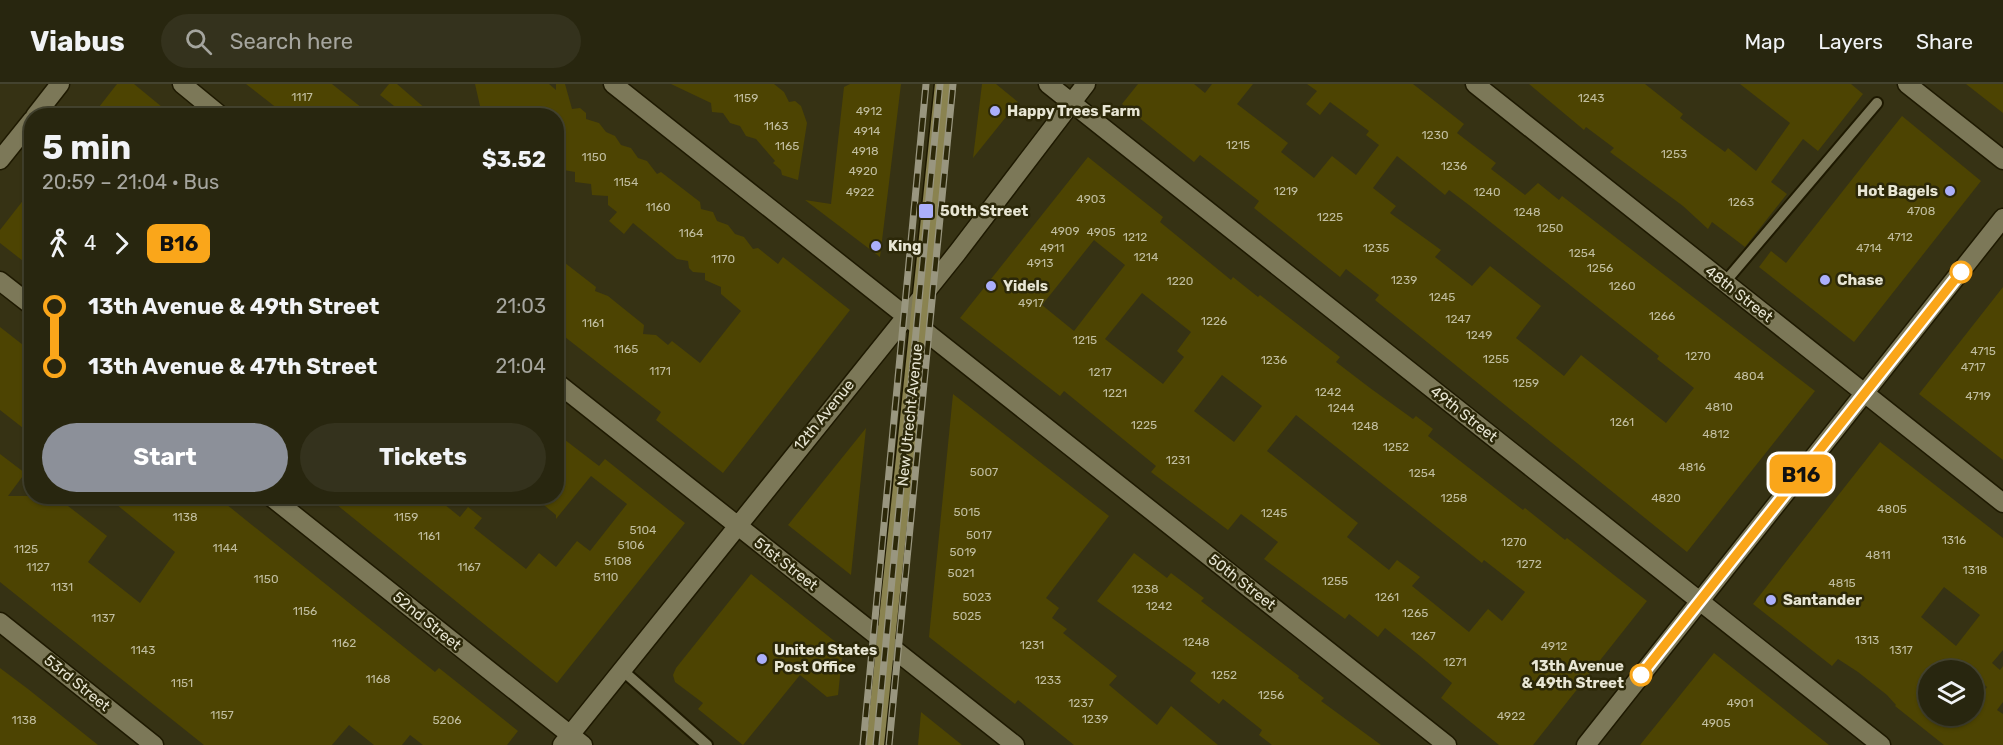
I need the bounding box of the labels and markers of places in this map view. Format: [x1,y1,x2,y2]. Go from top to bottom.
place label: Happy Trees Farm [1007,102,1140,120]
marker: Happy Trees Farm [988,104,1002,118]
place label: Hot Bagels [1857,182,1938,200]
marker: Hot Bagels [1943,184,1957,198]
marker: 50th Street [917,202,935,220]
place label: 50th Street [940,202,1028,220]
place label: King [888,237,921,255]
marker: King [869,239,883,253]
unlabelled marker [1950,261,1972,283]
place label: Chase [1837,271,1883,289]
marker: Chase [1818,273,1832,287]
place label: Yidels [1003,277,1048,295]
marker: Yidels [984,279,998,293]
place label: Santander [1783,591,1862,609]
marker: Santander [1764,593,1778,607]
place label: United States Post Office [774,641,877,676]
marker: United States Post Office [755,652,769,666]
place label: 13th Avenue & 49th Street [1521,657,1624,692]
marker: 13th Avenue & 49th Street [1630,664,1652,686]

